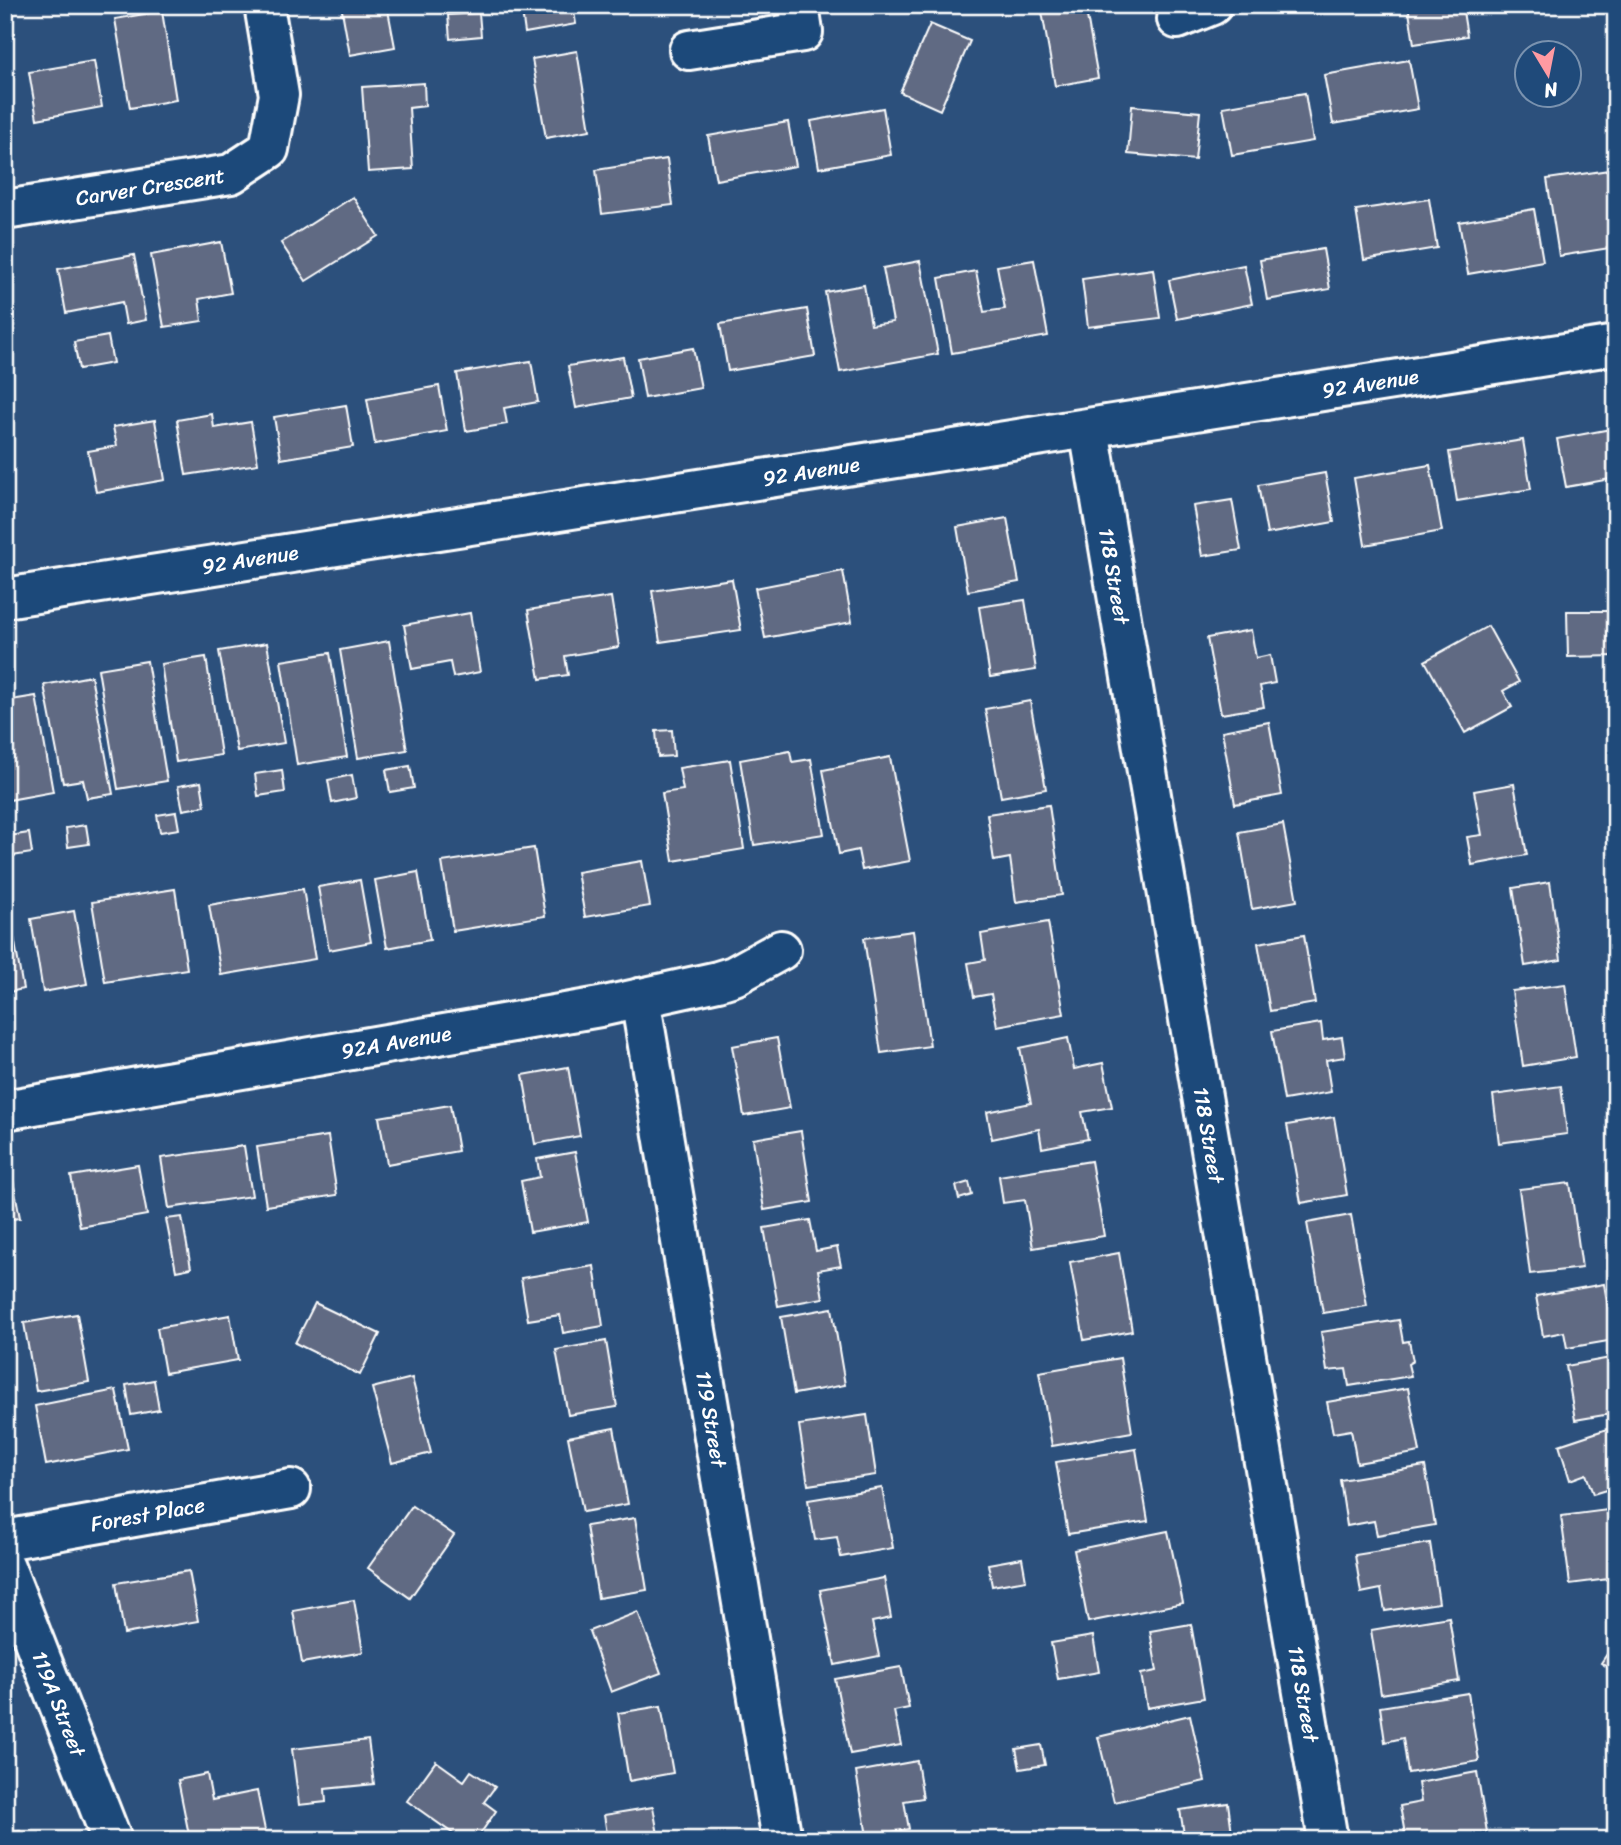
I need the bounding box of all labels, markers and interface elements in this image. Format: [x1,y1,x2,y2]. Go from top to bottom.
north arrow [1512,38,1582,108]
text: N [1541,73,1561,108]
street label: Carver Crescent [73,156,227,217]
street label: 92 Avenue [1319,357,1421,410]
street label: 92 Avenue [760,445,862,498]
street label: 118 Street [1087,525,1141,629]
street label: 92 Avenue [199,533,301,586]
street label: 92A Avenue [338,1014,454,1070]
street label: 118 Street [1182,1084,1236,1188]
street label: 119 Street [684,1368,738,1472]
street label: Forest Place [87,1486,208,1543]
street label: 118 Street [1276,1643,1330,1747]
street label: 119A Street [21,1645,97,1764]

